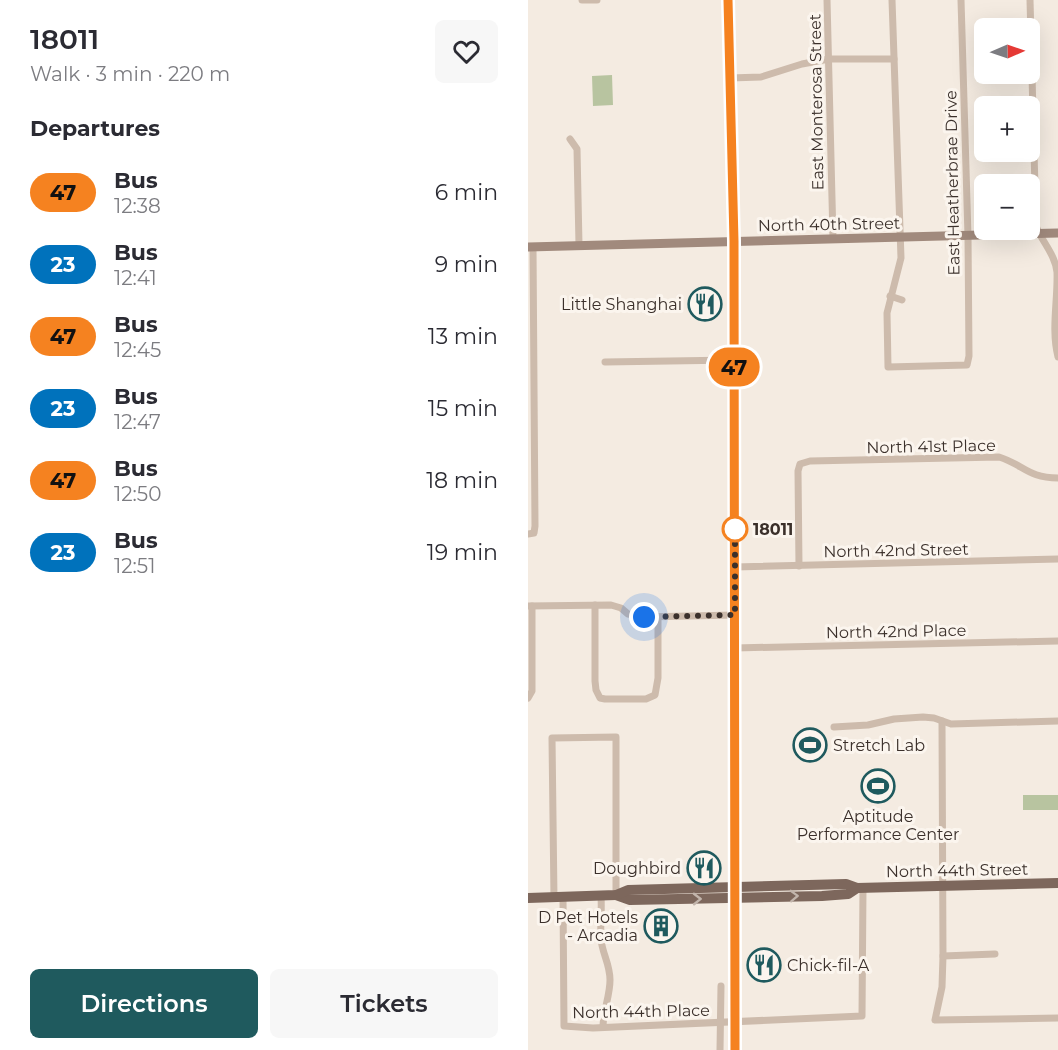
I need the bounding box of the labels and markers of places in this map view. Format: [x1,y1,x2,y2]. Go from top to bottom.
restaurant icon: Little Shanghai [687,286,723,322]
place label: Little Shanghai [561,295,682,314]
marker: 18011 [722,516,748,542]
place label: 18011 [753,520,793,539]
sports icon: Stretch Lab [792,727,828,763]
place label: Stretch Lab [833,736,925,755]
sports icon: Aptitude Performance Center [860,768,896,804]
place label: Aptitude Performance Center [797,807,959,844]
restaurant icon: Doughbird [686,850,722,886]
place label: Doughbird [593,859,681,878]
place label: D Pet Hotels - Arcadia [538,908,638,945]
building icon: D Pet Hotels - Arcadia [643,908,679,944]
restaurant icon: Chick-fil-A [746,947,782,983]
place label: Chick-fil-A [787,956,870,975]

